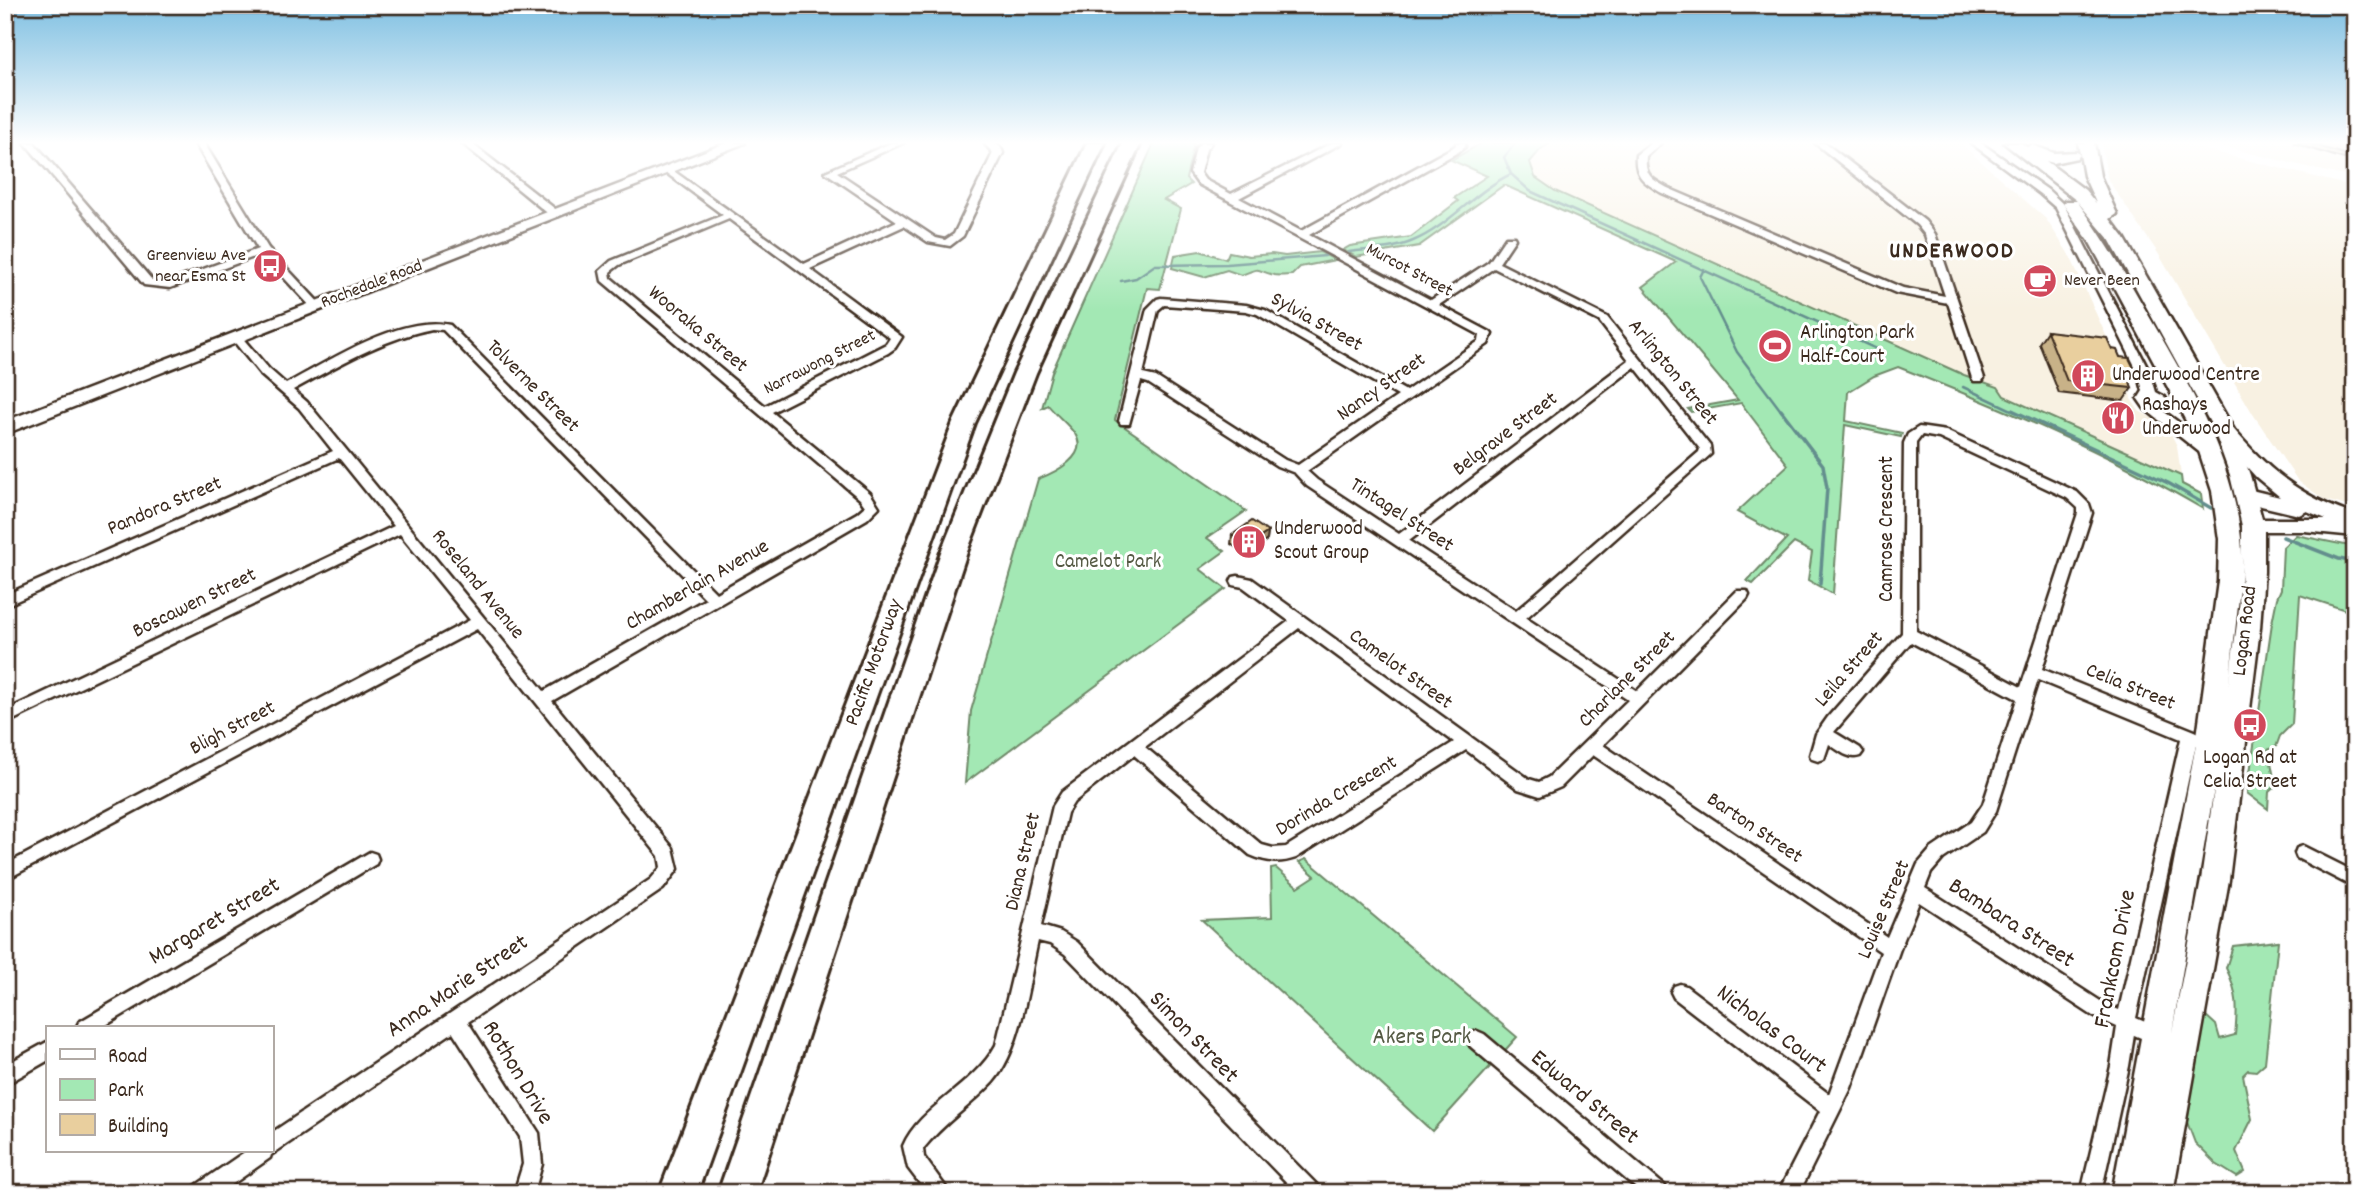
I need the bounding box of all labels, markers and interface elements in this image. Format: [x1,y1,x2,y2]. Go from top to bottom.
district label: UNDERWOOD [1889,236,2015,269]
street label: Murcot Street [1361,238,1457,304]
place label: Greenview Ave near Esma St [146,244,246,290]
bus stop icon: Greenview Ave near Esma St [251,247,289,285]
street label: Rochedale Road [318,254,426,316]
cafe icon: Never Been [2021,262,2059,300]
place label: Never Been [2064,269,2140,294]
street label: Wooraka Street [640,279,754,381]
street label: Sylvia Street [1265,285,1368,361]
street label: Arlington Street [1620,313,1725,433]
place label: Arlington Park Half-Court [1800,319,1914,373]
street label: Narrawong Street [760,324,881,402]
sports icon: Arlington Park Half-Court [1756,327,1794,365]
street label: Tolverne Street [478,333,586,441]
street label: Nancy Street [1331,346,1433,430]
building icon: Underwood Centre [2069,357,2107,395]
place label: Underwood Centre [2112,361,2260,391]
street label: Belgrave Street [1447,385,1565,485]
place label: Rashays Underwood [2142,391,2231,445]
restaurant icon: Rashays Underwood [2099,399,2137,437]
street label: Camrose Crescent [1873,456,1903,602]
street label: Pandora Street [103,469,227,545]
street label: Tintagel Street [1343,471,1459,561]
place label: Underwood Scout Group [1274,515,1369,569]
street label: Roseland Avenue [423,523,531,647]
building icon: Underwood Scout Group [1230,523,1268,561]
street label: Chamberlain Avenue [621,533,775,639]
park label: Camelot Park [1055,548,1161,578]
street label: Boscawen Street [128,561,262,647]
street label: Logan Road [2226,584,2266,678]
street label: Pacific Motorway [838,595,912,731]
street label: Camelot Street [1342,622,1458,718]
street label: Charlane Street [1572,624,1684,736]
street label: Leila Street [1808,625,1892,715]
street label: Celia Street [2081,656,2179,720]
street label: Bligh Street [185,694,282,764]
bus stop icon: Logan Rd at Celia Street [2231,706,2269,744]
place label: Logan Rd at Celia Street [2203,744,2297,798]
street label: Dorinda Crescent [1270,749,1404,845]
street label: Barton Street [1700,786,1808,872]
street label: Diana Street [998,810,1050,914]
street label: Louise Street [1851,856,1919,964]
street label: Margaret Street [143,869,287,975]
street label: Bambara Street [1941,870,2081,978]
street label: Frankcom Drive [2086,887,2146,1031]
street label: Anna Marie Street [380,927,536,1047]
street label: Nicholas Court [1709,977,1834,1083]
street label: Simon Street [1140,984,1246,1092]
street label: Rothon Drive [473,1015,561,1131]
park label: Akers Park [1373,1021,1471,1055]
legend [46,1026,273,1152]
street label: Edward Street [1522,1042,1646,1154]
text: Road [108,1043,147,1073]
text: Park [108,1077,144,1107]
text: Building [108,1113,168,1143]

